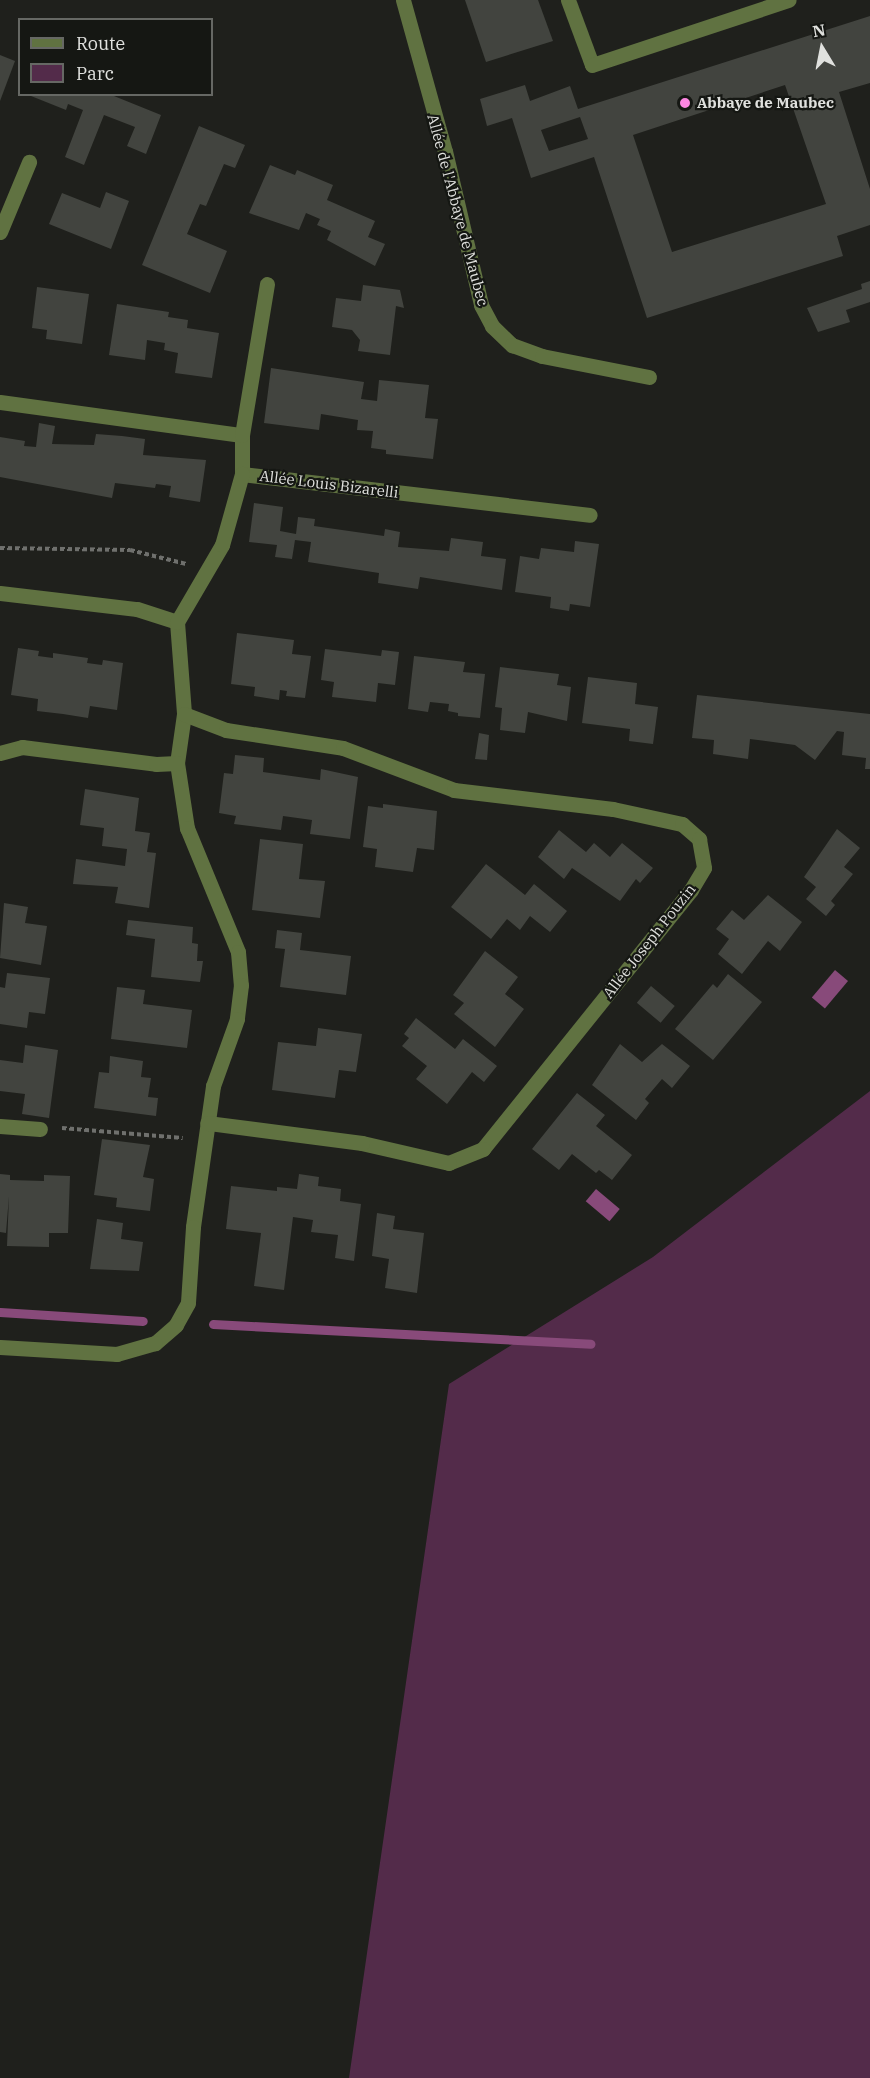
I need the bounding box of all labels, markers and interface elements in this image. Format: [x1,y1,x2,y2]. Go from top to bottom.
legend [18,18,213,96]
north arrow [792,18,852,78]
text: N [811,19,827,41]
text: Route [76,32,125,55]
text: Parc [76,62,114,85]
place label: Abbaye de Maubec [697,94,834,112]
marker: Abbaye de Maubec [678,96,692,110]
street label: Allée de l'Abbaye de Maubec [424,112,492,308]
street label: Allée Louis Bizarelli [258,467,400,501]
street label: Allée Joseph Pouzin [599,880,699,1002]

